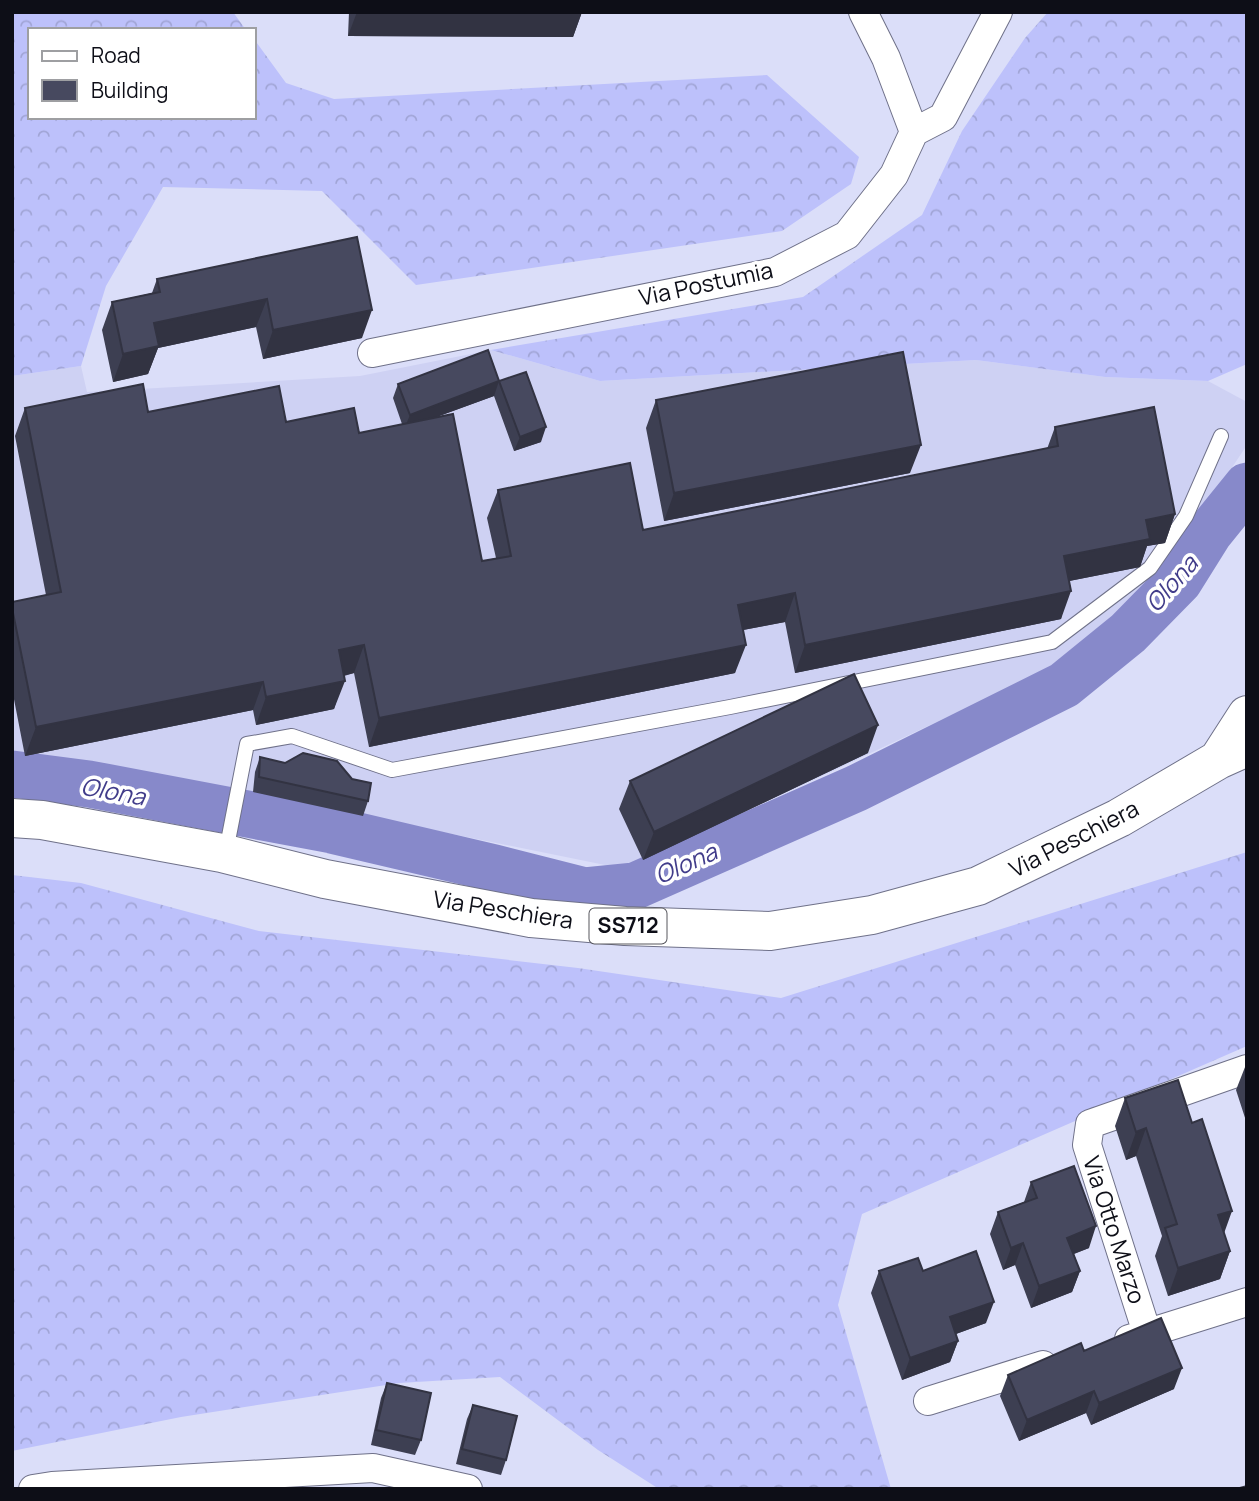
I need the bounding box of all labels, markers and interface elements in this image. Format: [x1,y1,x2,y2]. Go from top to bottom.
legend [28,28,256,119]
text: Road [91,41,141,69]
text: Building [91,76,168,104]
street label: Via Postumia [636,253,776,313]
water label: Olona [1137,547,1206,618]
water label: Olona [79,769,150,813]
street label: Via Peschiera [1003,792,1144,884]
water label: Olona [649,834,723,891]
street label: Via Peschiera [431,882,575,936]
road number: SS712 [590,908,666,944]
street label: Via Otto Marzo [1076,1152,1154,1308]

